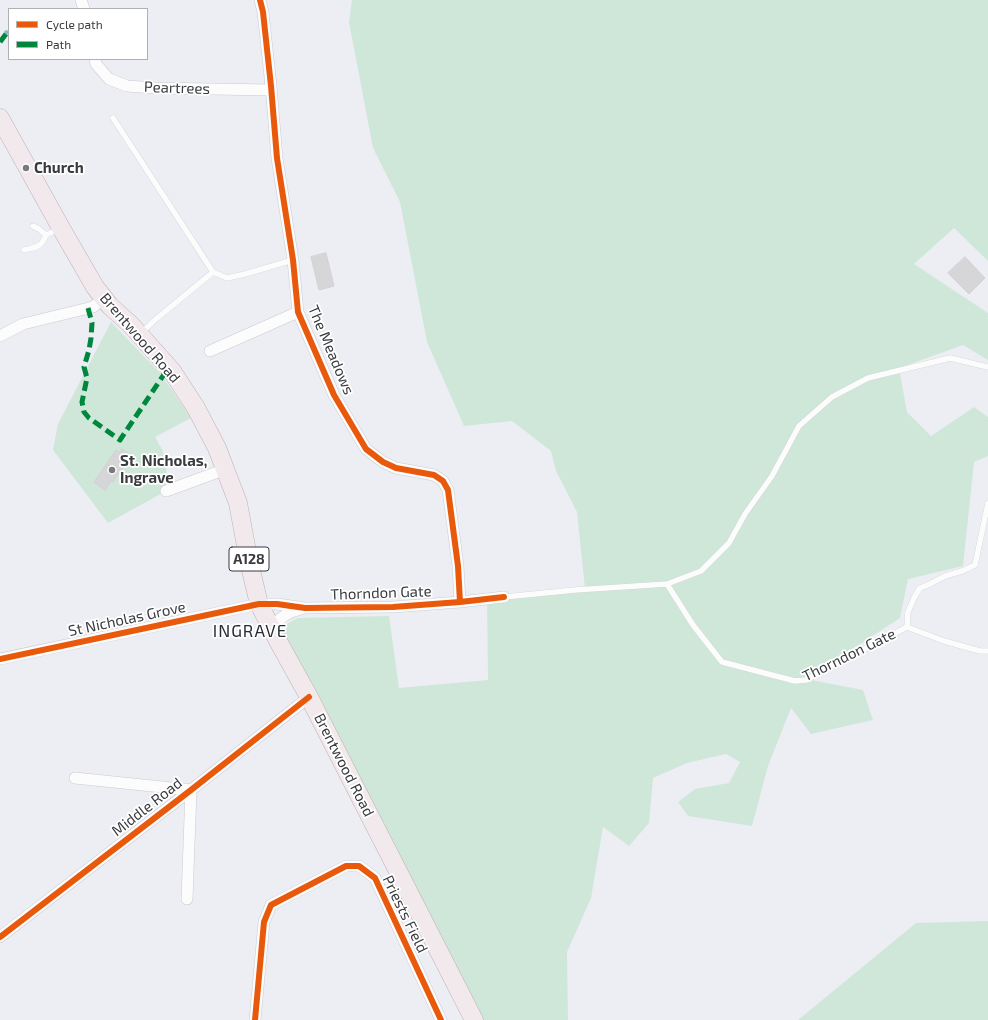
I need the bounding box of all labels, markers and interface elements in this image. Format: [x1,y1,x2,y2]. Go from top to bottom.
legend [8,8,148,60]
text: Cycle path [46,17,103,31]
text: Path [46,37,71,51]
street label: Peartrees [144,78,210,98]
place label: Church [34,159,84,177]
marker: Church [21,163,31,173]
street label: Brentwood Road [96,289,184,387]
street label: The Meadows [304,303,358,397]
place label: St. Nicholas, Ingrave [120,452,207,487]
marker: St. Nicholas, Ingrave [107,465,117,475]
road number: A128 [229,547,269,571]
street label: Thorndon Gate [330,582,432,604]
street label: St Nicholas Grove [67,598,187,640]
district label: INGRAVE [213,621,287,641]
street label: Thorndon Gate [800,625,898,685]
street label: Brentwood Road [310,710,378,820]
street label: Middle Road [108,774,186,840]
street label: Priests Field [379,872,431,956]

